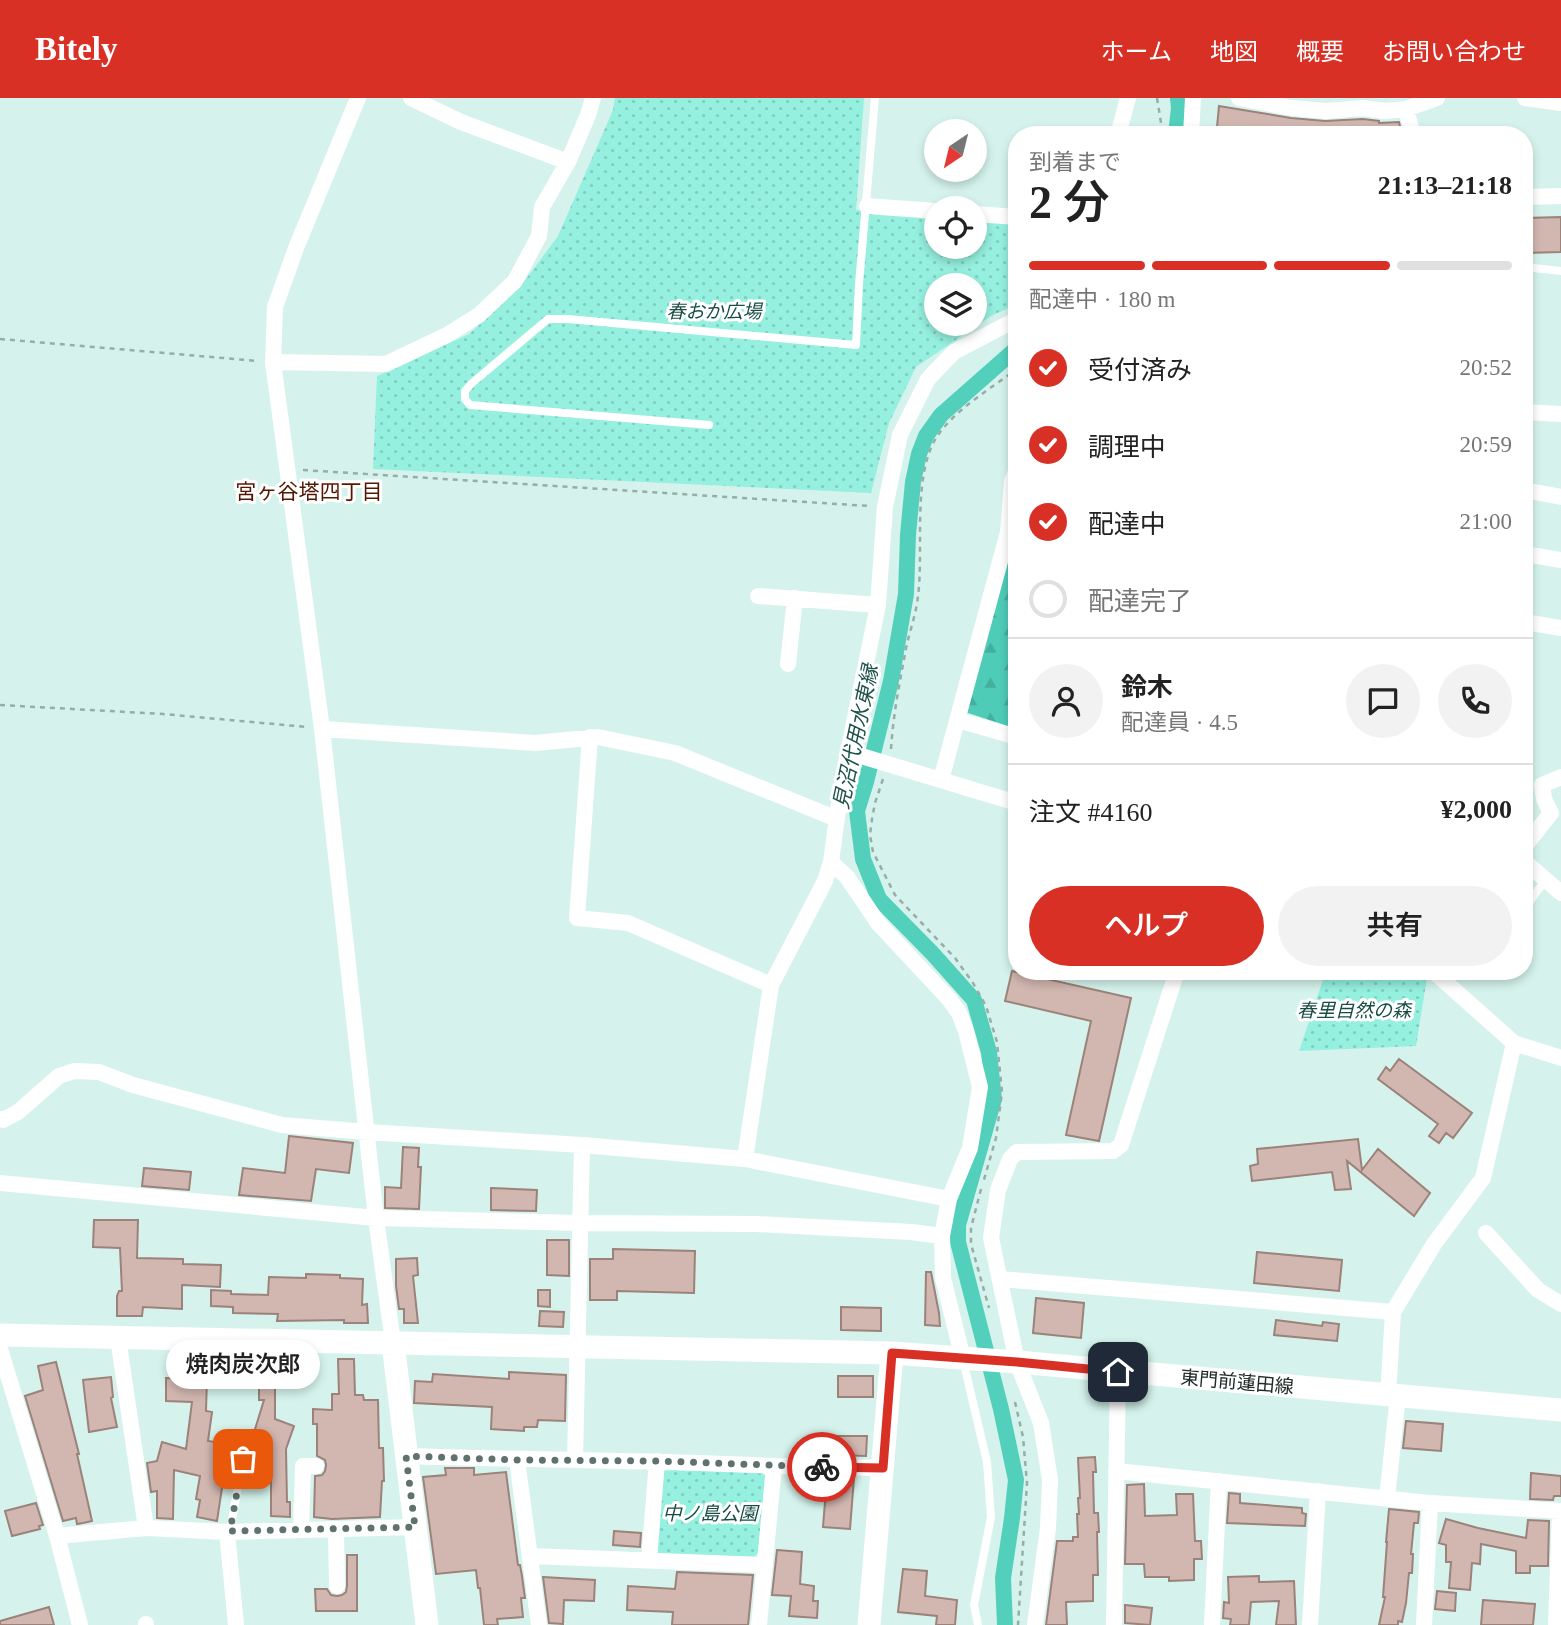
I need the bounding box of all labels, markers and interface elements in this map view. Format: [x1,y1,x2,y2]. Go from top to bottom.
text: Bitely [35,31,117,67]
text: ホーム [1101,39,1172,65]
text: 地図 [1210,39,1258,65]
text: 概要 [1296,39,1344,65]
text: お問い合わせ [1382,39,1526,65]
north arrow [924,119,987,182]
map controls [924,119,987,336]
text: 到着まで [1029,150,1121,175]
text: 21:13–21:18 [1378,171,1512,200]
text: 2 分 [1029,177,1110,228]
button: locate [924,196,987,259]
button: layers [924,273,987,336]
text: 配達中 · 180 m [1029,287,1175,312]
park label: 春おか広場 [666,301,763,322]
icon: check [1029,349,1067,387]
text: 20:52 [1460,355,1512,380]
text: 受付済み [1088,356,1192,385]
icon: check [1029,426,1067,464]
text: 20:59 [1460,432,1512,457]
text: 調理中 [1088,433,1166,462]
district label: 宮ヶ谷塔四丁目 [236,480,383,504]
icon: check [1029,503,1067,541]
text: 21:00 [1460,509,1512,534]
text: 配達中 [1088,510,1166,539]
text: 配達完了 [1088,587,1192,616]
water label: 見沼代用水東縁 [829,661,883,811]
button: person [1029,664,1103,738]
button: chat [1346,664,1420,738]
button: phone [1438,664,1512,738]
text: 鈴木 [1121,673,1173,702]
text: 配達員 · 4.5 [1121,710,1238,735]
text: ¥2,000 [1441,795,1512,824]
text: 注文 #4160 [1029,798,1153,827]
button: ヘルプ [1029,886,1264,966]
button: 共有 [1278,886,1512,966]
park label: 春里自然の森 [1297,1000,1413,1021]
callout: 焼肉炭次郎 [166,1340,320,1389]
pin [1088,1342,1148,1402]
text: 焼肉炭次郎 [186,1352,301,1377]
icon: home [1099,1353,1137,1391]
street label: 東門前蓮田線 [1179,1367,1295,1397]
pin [213,1429,273,1489]
courier [787,1432,857,1502]
icon: bag [224,1440,262,1478]
icon: bike [803,1448,841,1486]
park label: 中ノ島公園 [662,1503,760,1524]

